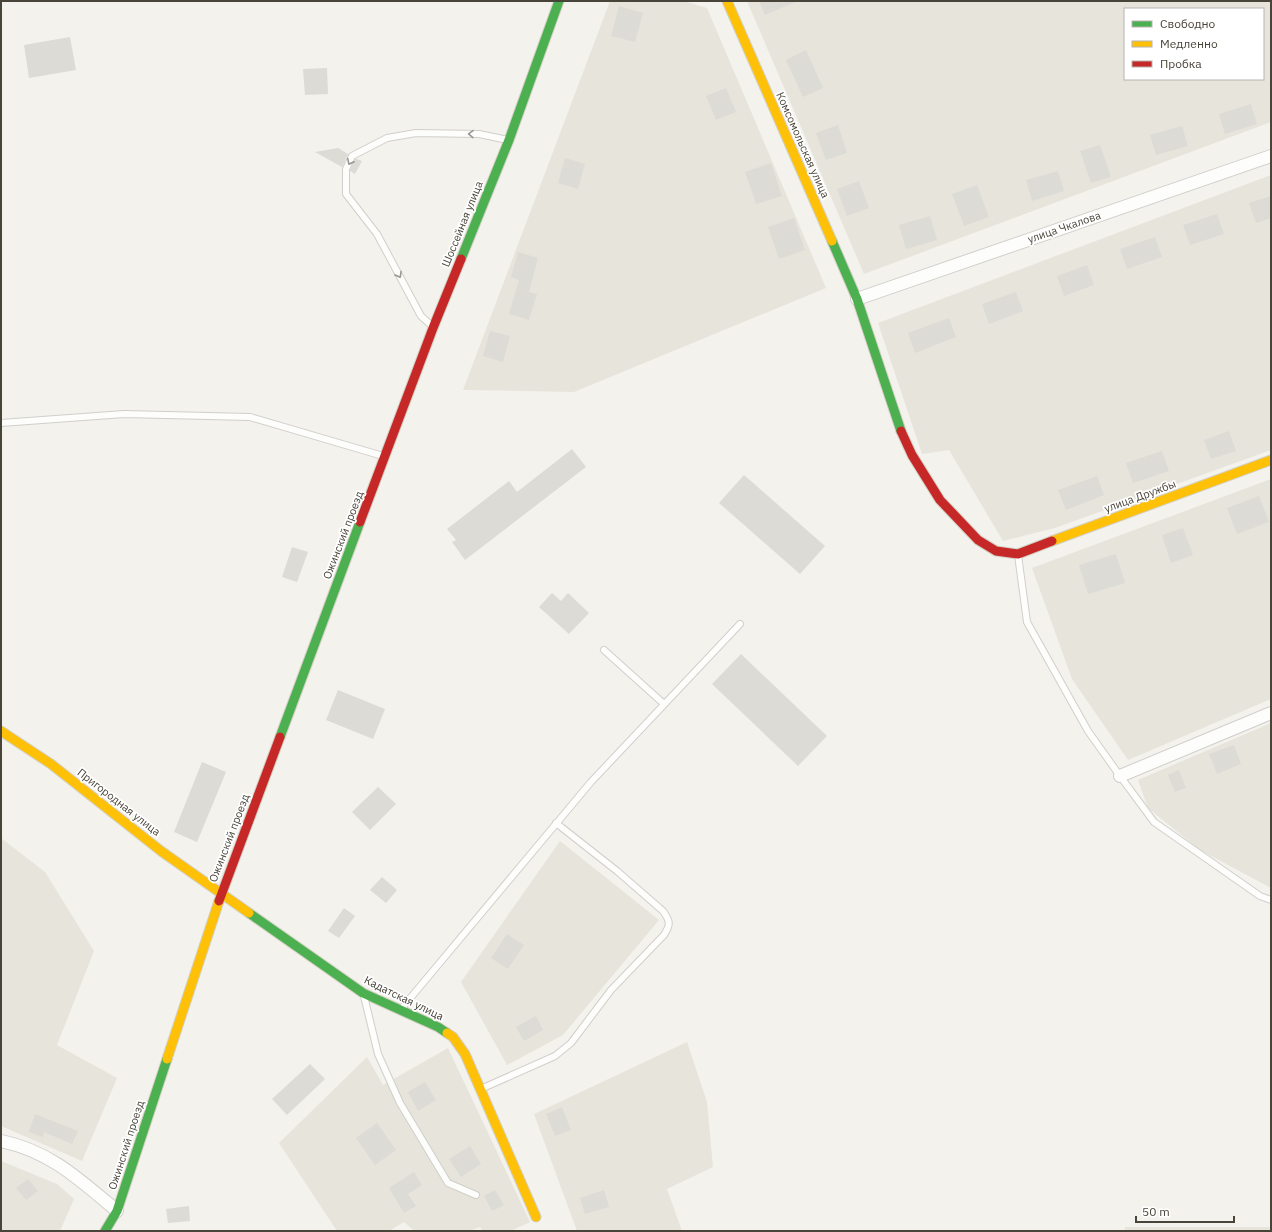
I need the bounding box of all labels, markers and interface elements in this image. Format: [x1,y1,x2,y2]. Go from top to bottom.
legend [1124,8,1264,80]
text: Свободно [1160,16,1216,31]
text: Медленно [1160,36,1218,51]
text: Пробка [1160,56,1202,71]
street label: Комсомольская улица [773,90,833,200]
one-way arrow [468,130,474,138]
one-way arrow [347,158,355,165]
street label: Шоссейная улица [438,179,486,269]
street label: улица Чкалова [1026,208,1103,246]
one-way arrow [394,271,402,278]
street label: улица Дружбы [1102,477,1178,515]
street label: Ожинский проезд [320,489,366,581]
street label: Пригородная улица [75,765,163,839]
street label: Ожинский проезд [206,792,252,884]
street label: Кадатская улица [362,973,446,1023]
street label: Ожинский проезд [105,1098,147,1191]
scale bar [1136,1198,1234,1224]
text: 50 m [1142,1204,1170,1219]

